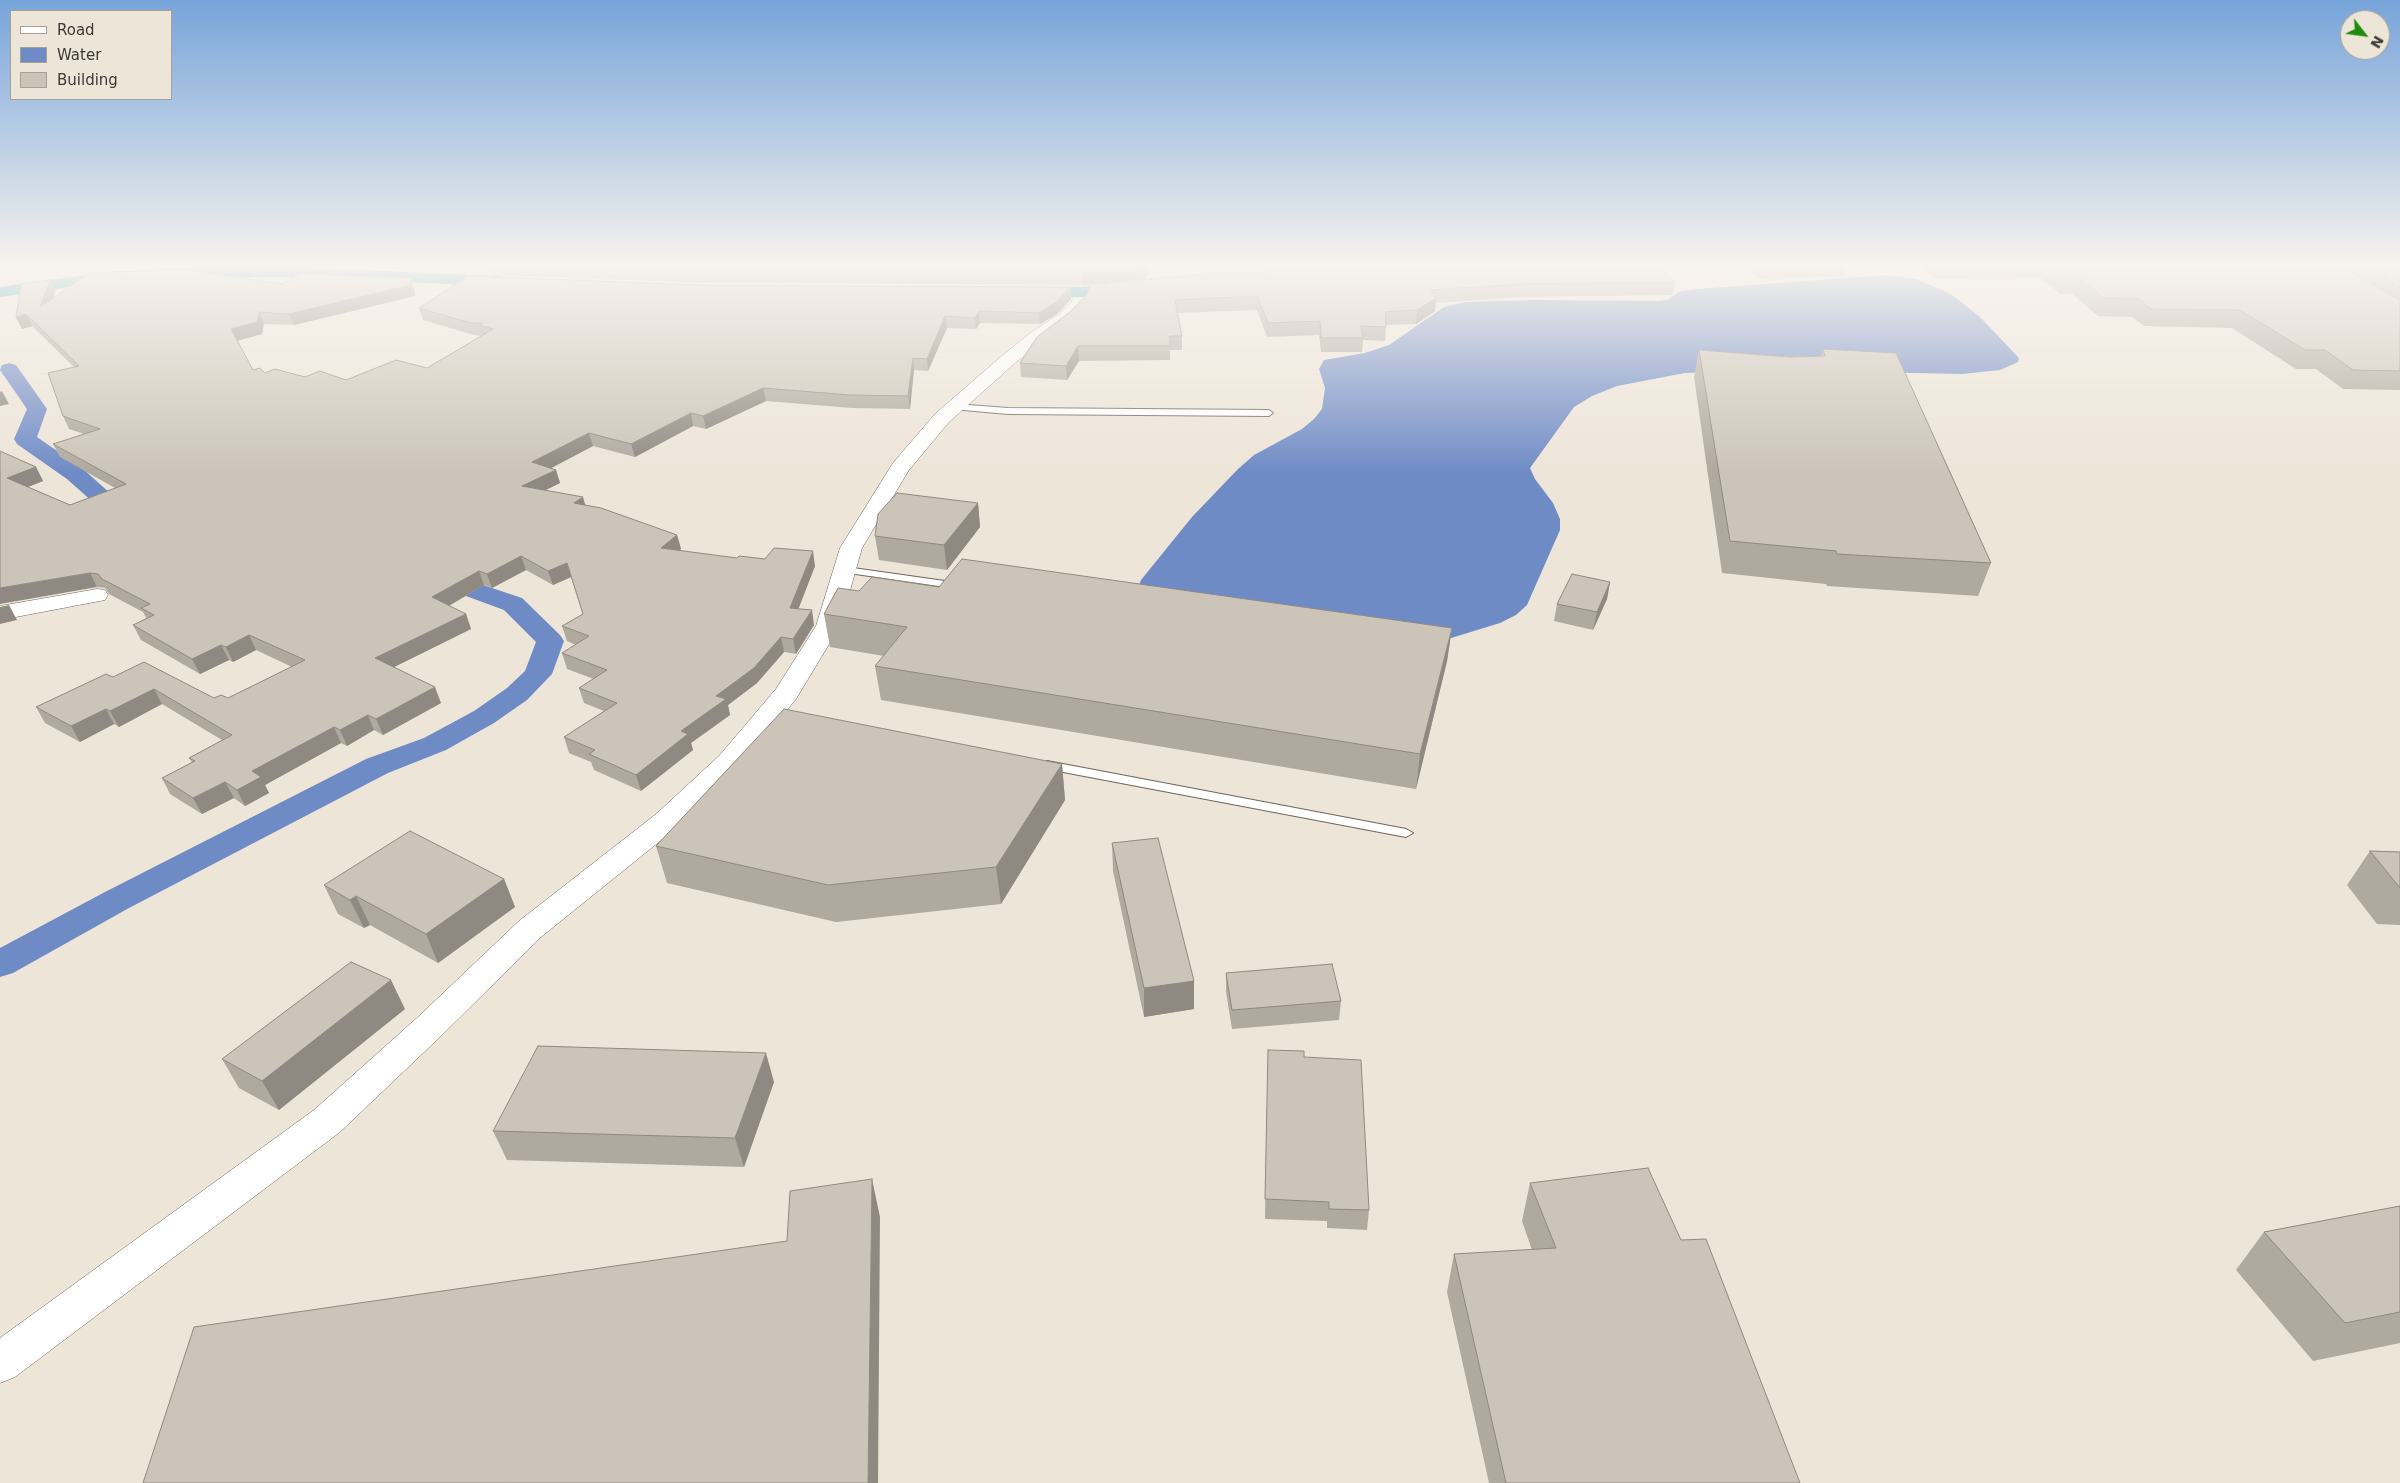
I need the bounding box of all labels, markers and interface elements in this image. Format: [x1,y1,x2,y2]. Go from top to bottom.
legend [10,10,172,100]
north arrow [2340,10,2390,60]
text: Road [57,21,95,39]
text: N [2367,33,2387,51]
text: Water [57,46,101,64]
text: Building [57,71,118,89]

